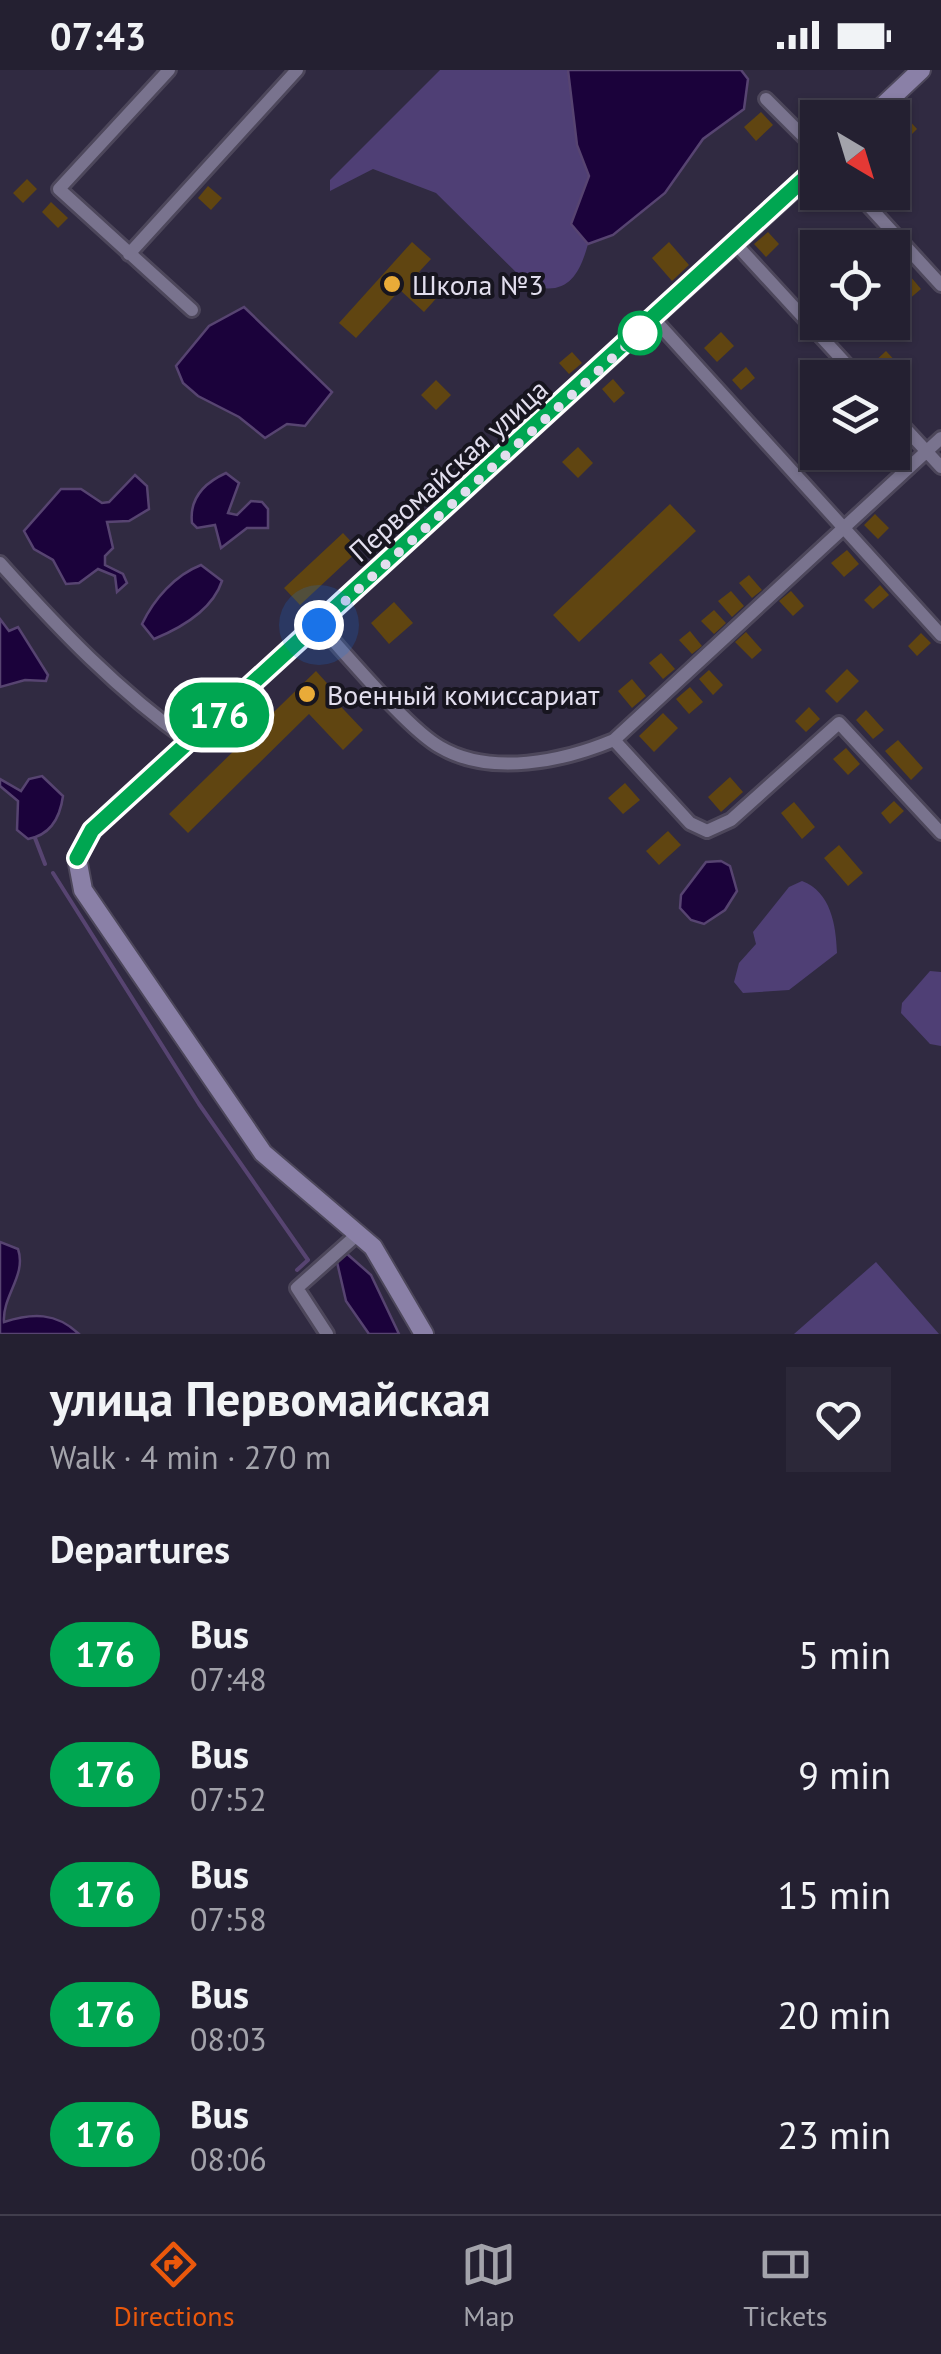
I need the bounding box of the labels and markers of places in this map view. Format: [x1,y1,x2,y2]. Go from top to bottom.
place label: Школа №3 [412,266,544,303]
marker: Школа №3 [381,273,403,295]
unlabelled marker [619,312,661,354]
place label: Военный комиссариат [327,676,600,713]
marker: Военный комиссариат [296,683,318,705]

